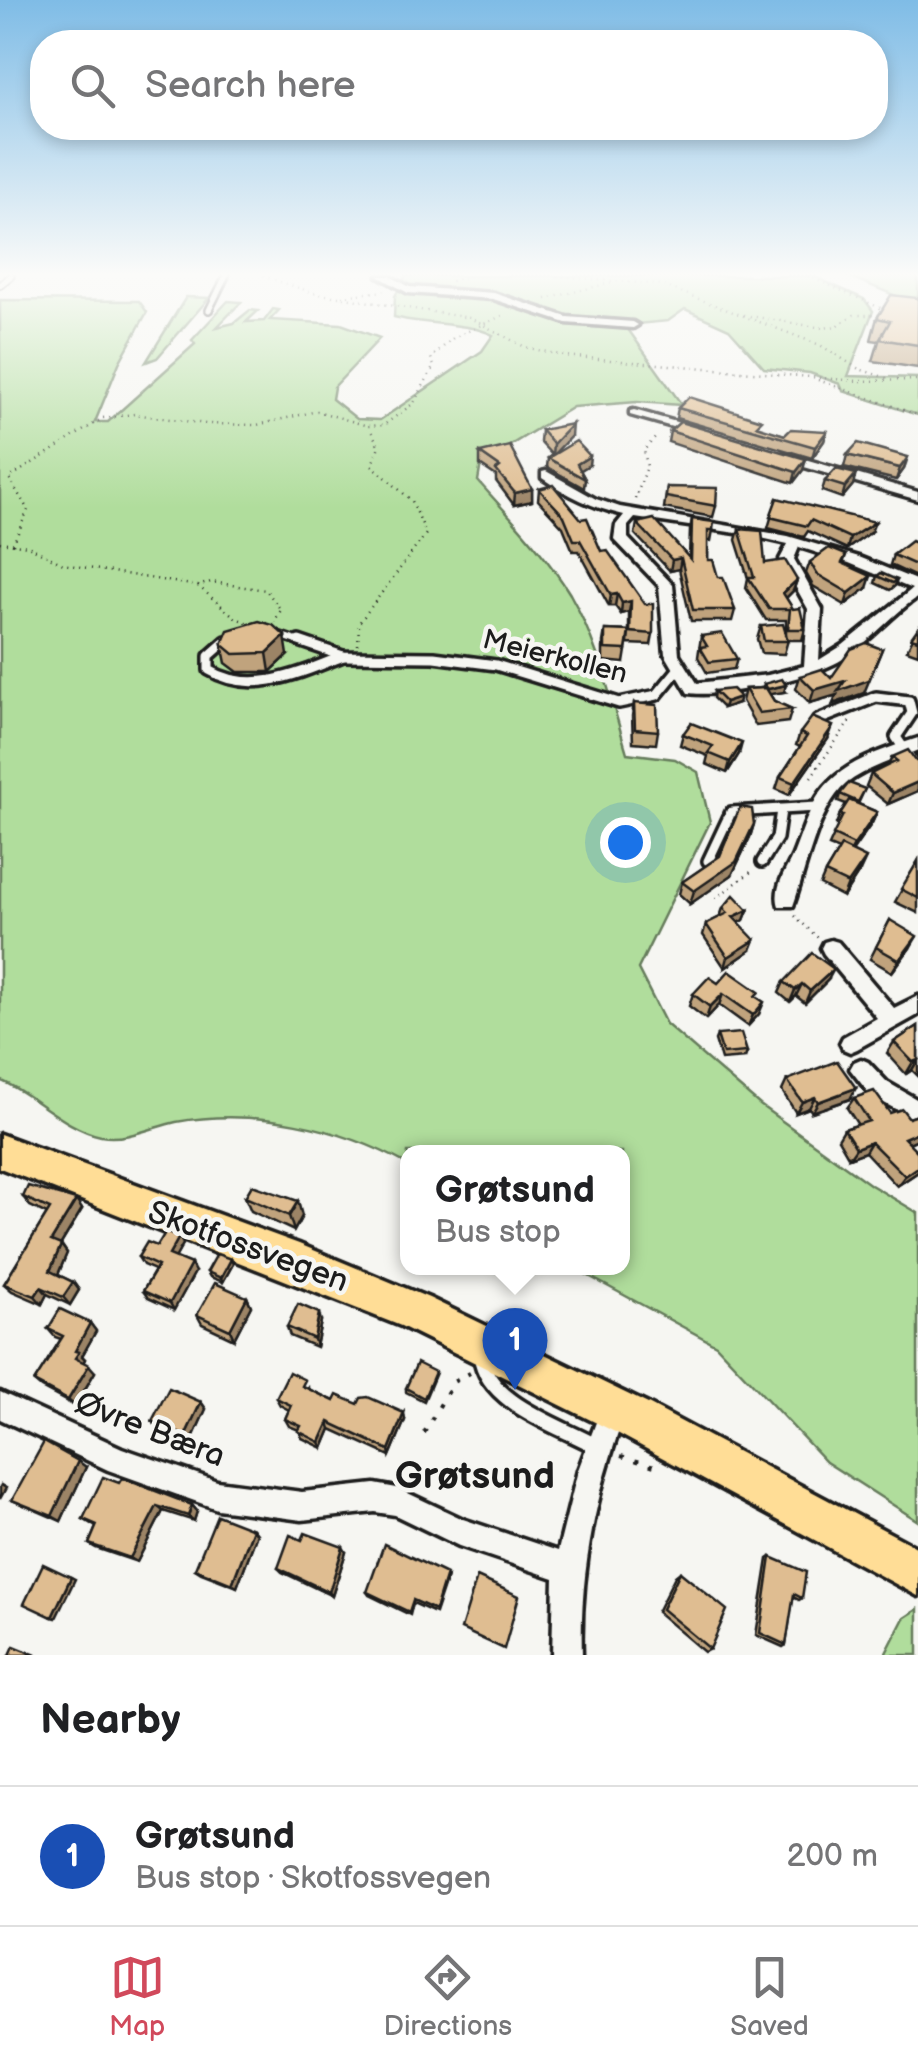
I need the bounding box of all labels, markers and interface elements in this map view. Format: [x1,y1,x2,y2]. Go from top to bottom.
search box [30,30,888,140]
icon: search [65,58,120,113]
text: Search here [145,63,356,108]
street label: Meierkollen [479,623,631,691]
your location [600,817,651,868]
popup [400,1145,630,1275]
text: Grøtsund [435,1168,595,1213]
street label: Skotfossvegen [143,1193,353,1301]
text: Bus stop [435,1213,561,1252]
pin: 1 [482,1308,548,1390]
street label: Øvre Bæra [70,1384,230,1476]
district label: Grøtsund [395,1454,555,1499]
text: Nearby [40,1695,180,1746]
text: Grøtsund [135,1814,295,1859]
text: 1 [66,1837,79,1876]
text: 200 m [786,1837,878,1876]
text: Bus stop · Skotfossvegen [135,1859,491,1898]
tab: Map [109,1950,165,2043]
tab: Directions [383,1950,512,2043]
tab: Saved [730,1950,809,2043]

